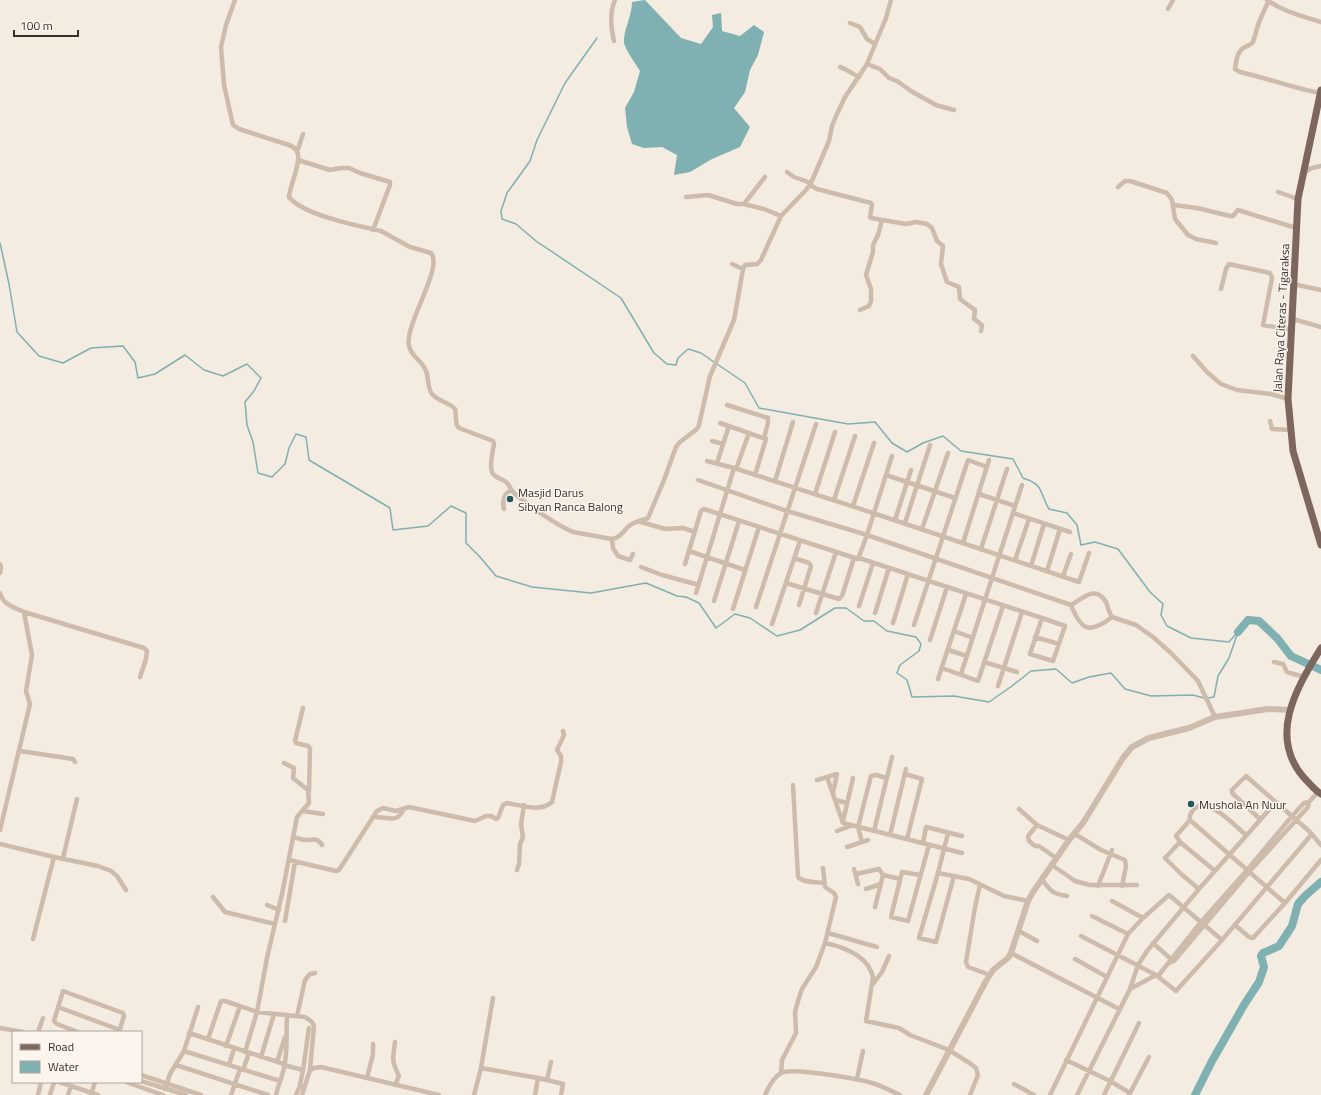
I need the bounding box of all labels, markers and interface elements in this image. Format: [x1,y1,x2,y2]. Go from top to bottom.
scale bar [14,12,78,38]
text: 100 m [20,16,53,35]
street label: Jalan Raya Citeras - Tigaraksa [1268,243,1294,393]
place label: Masjid Darus Sibyan Ranca Balong [518,483,623,516]
marker: Masjid Darus Sibyan Ranca Balong [505,494,515,504]
place label: Mushola An Nuur [1199,795,1286,814]
marker: Mushola An Nuur [1186,799,1196,809]
legend [12,1031,142,1083]
text: Road [48,1037,74,1056]
text: Water [48,1057,79,1076]

